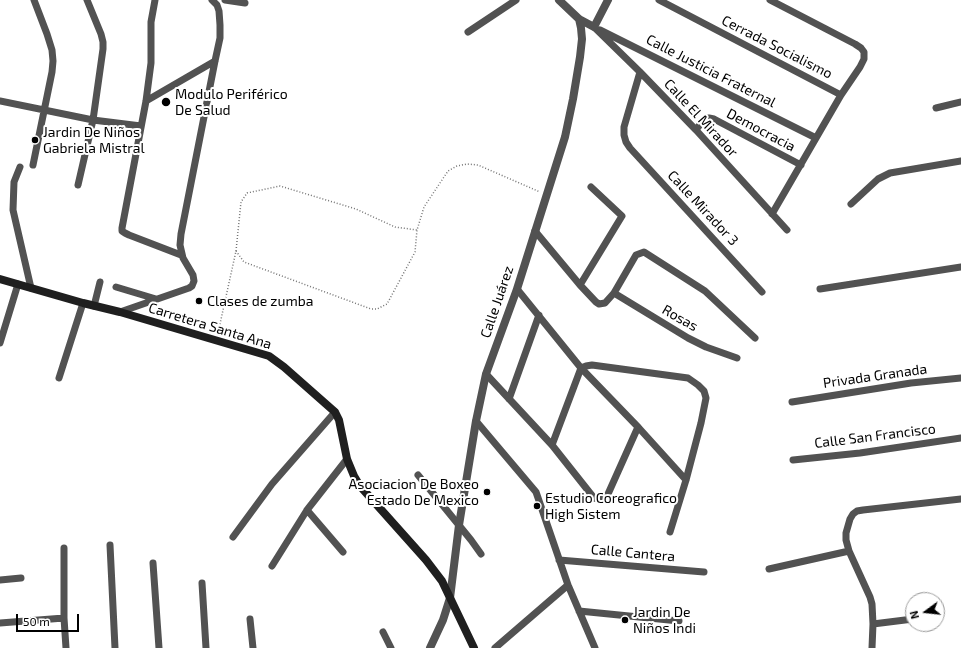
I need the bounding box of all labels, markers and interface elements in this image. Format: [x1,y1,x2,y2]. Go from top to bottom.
street label: Cerrada Socialismo [719,12,835,82]
street label: Calle Justicia Fraternal [643,31,779,111]
street label: Calle El Mirador [661,76,741,160]
place label: Modulo Periférico De Salud [175,86,288,118]
marker: Modulo Periférico De Salud [160,96,172,108]
street label: Democracia [724,105,798,155]
place label: Jardin De Niños Gabriela Mistral [43,124,145,156]
marker: Jardin De Niños Gabriela Mistral [30,135,40,145]
street label: Calle Mirador 3 [664,167,742,249]
street label: Calle Juárez [477,264,517,340]
place label: Clases de zumba [207,293,313,309]
marker: Clases de zumba [194,296,204,306]
street label: Carretera Santa Ana [146,299,274,353]
street label: Rosas [659,301,701,335]
street label: Privada Granada [822,360,928,392]
street label: Calle San Francisco [813,420,937,452]
place label: Asociacion De Boxeo Estado De Mexico [349,476,479,508]
marker: Asociacion De Boxeo Estado De Mexico [482,487,492,497]
place label: Estudio Coreografico High Sistem [545,490,677,522]
marker: Estudio Coreografico High Sistem [532,501,542,511]
street label: Calle Cantera [590,541,676,565]
north arrow [905,592,945,632]
place label: Jardin De Niños Indi [633,604,696,636]
scale bar [18,606,81,632]
text: N [907,609,921,621]
text: 50 m [23,614,50,628]
marker: Jardin De Niños Indi [620,615,630,625]

